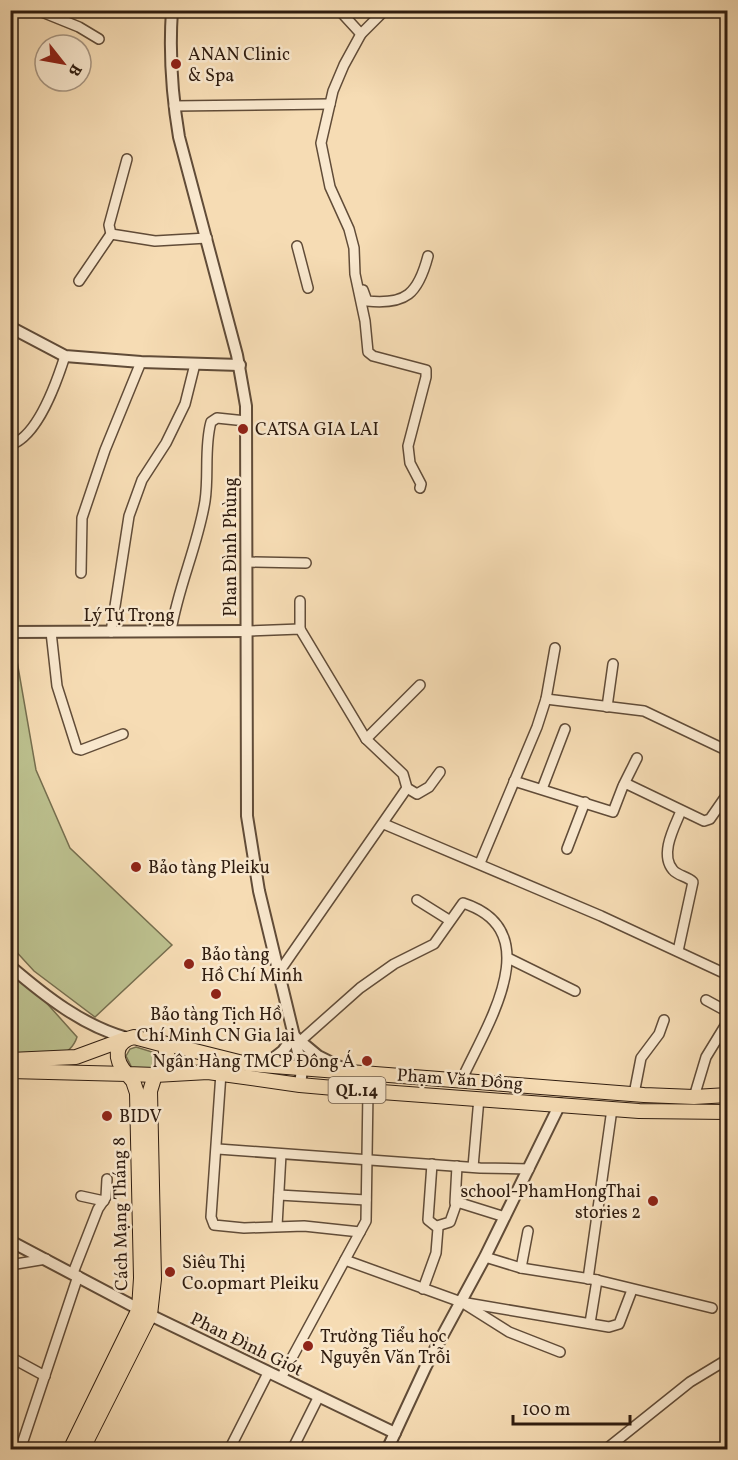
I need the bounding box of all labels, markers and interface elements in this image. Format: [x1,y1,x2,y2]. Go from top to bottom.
north arrow [33,33,93,93]
place label: ANAN Clinic & Spa [188,43,290,89]
marker: ANAN Clinic & Spa [169,57,183,71]
text: B [62,59,86,80]
place label: CATSA GIA LAI [255,418,379,443]
marker: CATSA GIA LAI [236,422,250,436]
street label: Phan Đình Phùng [219,477,244,617]
street label: Lý Tự Trọng [83,604,175,629]
place label: Bảo tàng Pleiku [148,856,270,881]
marker: Bảo tàng Pleiku [129,860,143,874]
place label: Bảo tàng Hồ Chí Minh [201,943,303,989]
marker: Bảo tàng Hồ Chí Minh [182,957,196,971]
marker: Bảo tàng Tịch Hồ Chí Minh CN Gia lai [209,987,223,1001]
place label: Bảo tàng Tịch Hồ Chí Minh CN Gia lai [137,1003,295,1049]
place label: Ngân Hàng TMCP Đông Á [152,1050,355,1075]
marker: Ngân Hàng TMCP Đông Á [360,1054,374,1068]
street label: Phạm Văn Đồng [396,1064,524,1097]
road number: QL.14 [328,1077,386,1103]
place label: BIDV [119,1105,162,1130]
marker: BIDV [100,1109,114,1123]
street label: Cách Mạng Tháng 8 [108,1137,135,1291]
place label: school-PhamHongThai stories 2 [460,1180,641,1226]
marker: school-PhamHongThai stories 2 [646,1194,660,1208]
place label: Siêu Thị Co.opmart Pleiku [182,1251,319,1297]
marker: Siêu Thị Co.opmart Pleiku [163,1265,177,1279]
street label: Phan Đình Giót [186,1307,307,1383]
place label: Trường Tiểu học Nguyễn Văn Trỗi [320,1325,451,1371]
marker: Trường Tiểu học Nguyễn Văn Trỗi [301,1339,315,1353]
scale bar [513,1388,630,1426]
text: 100 m [522,1398,571,1423]

